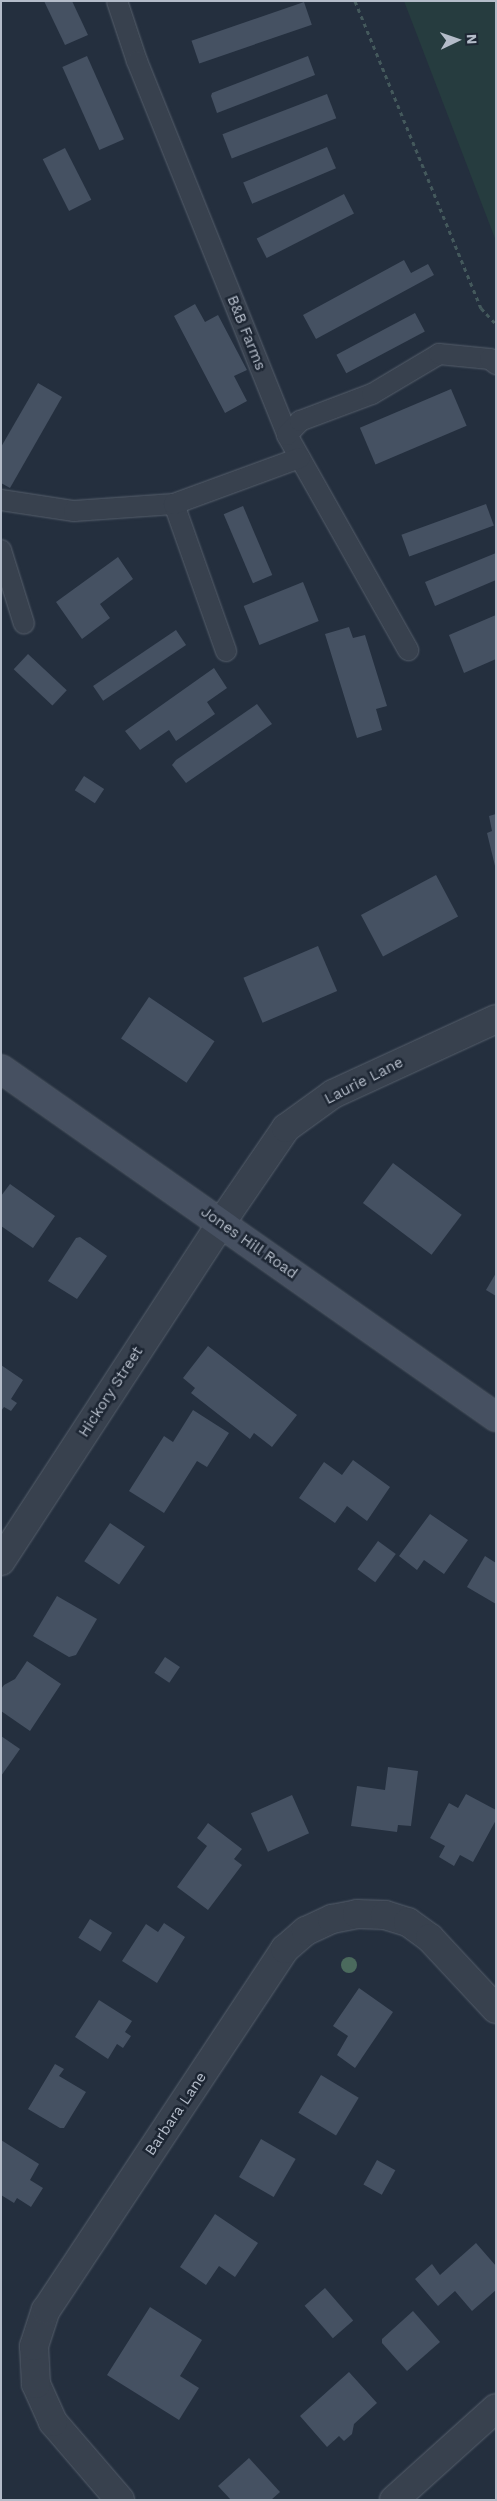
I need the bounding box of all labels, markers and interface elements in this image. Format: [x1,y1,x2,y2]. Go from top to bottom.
north arrow [432,15,482,65]
text: N [464,34,480,45]
street label: B&B Farms [223,293,269,373]
street label: Laurie Lane [322,1053,406,1109]
street label: Jones Hill Road [197,1203,301,1283]
street label: Hickory Street [75,1343,147,1441]
street label: Barbara Lane [141,2069,211,2159]

